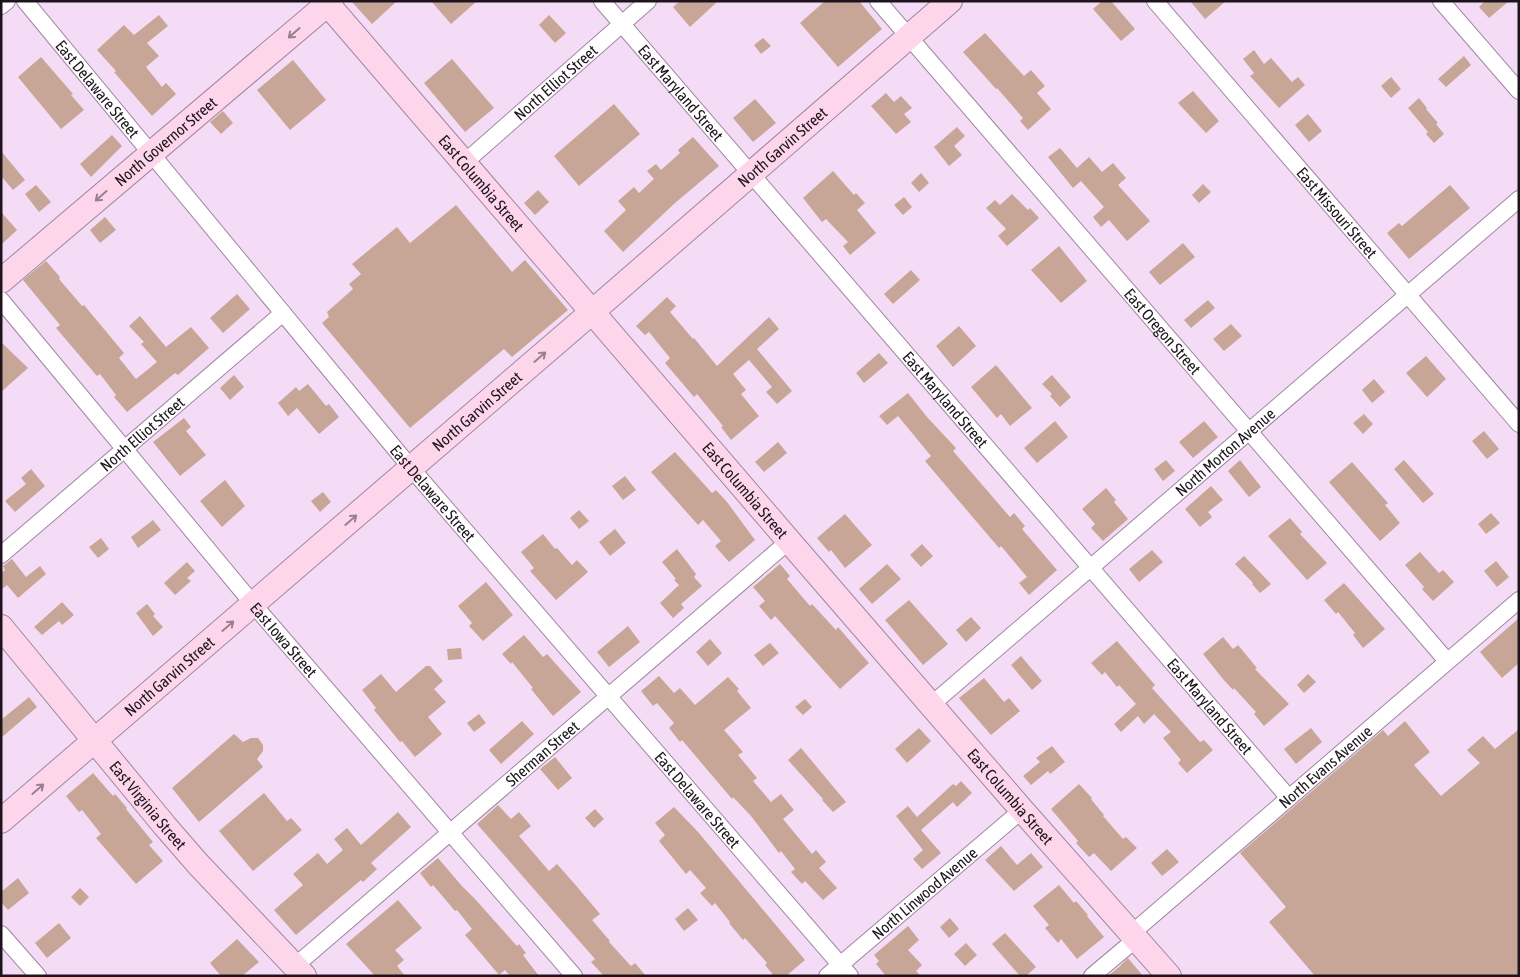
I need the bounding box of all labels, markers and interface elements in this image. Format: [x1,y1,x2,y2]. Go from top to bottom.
one-way arrow [287,27,300,39]
street label: East Delaware Street [52,37,143,141]
street label: North Elliot Street [510,41,601,124]
street label: East Maryland Street [635,41,727,145]
street label: North Governor Street [111,93,221,189]
street label: North Garvin Street [734,103,831,190]
street label: East Columbia Street [435,131,528,235]
street label: East Missouri Street [1293,164,1381,262]
one-way arrow [95,190,108,201]
street label: East Oregon Street [1121,285,1205,378]
street label: East Maryland Street [899,348,992,451]
one-way arrow [534,351,547,362]
street label: North Garvin Street [428,367,526,455]
street label: North Elliot Street [97,393,188,475]
street label: North Morton Avenue [1172,404,1278,500]
street label: East Columbia Street [699,438,792,542]
street label: East Delaware Street [387,441,479,545]
one-way arrow [344,515,357,526]
street label: East Iowa Street [247,599,321,681]
one-way arrow [221,620,234,632]
street label: North Garvin Street [121,632,218,720]
street label: East Maryland Street [1164,655,1256,758]
street label: Sherman Street [502,717,583,790]
street label: North Evans Avenue [1275,722,1375,812]
street label: East Columbia Street [964,745,1057,848]
street label: East Delaware Street [651,748,744,851]
street label: East Virginia Street [106,757,190,853]
one-way arrow [32,783,45,794]
street label: North Linwood Avenue [868,843,981,943]

